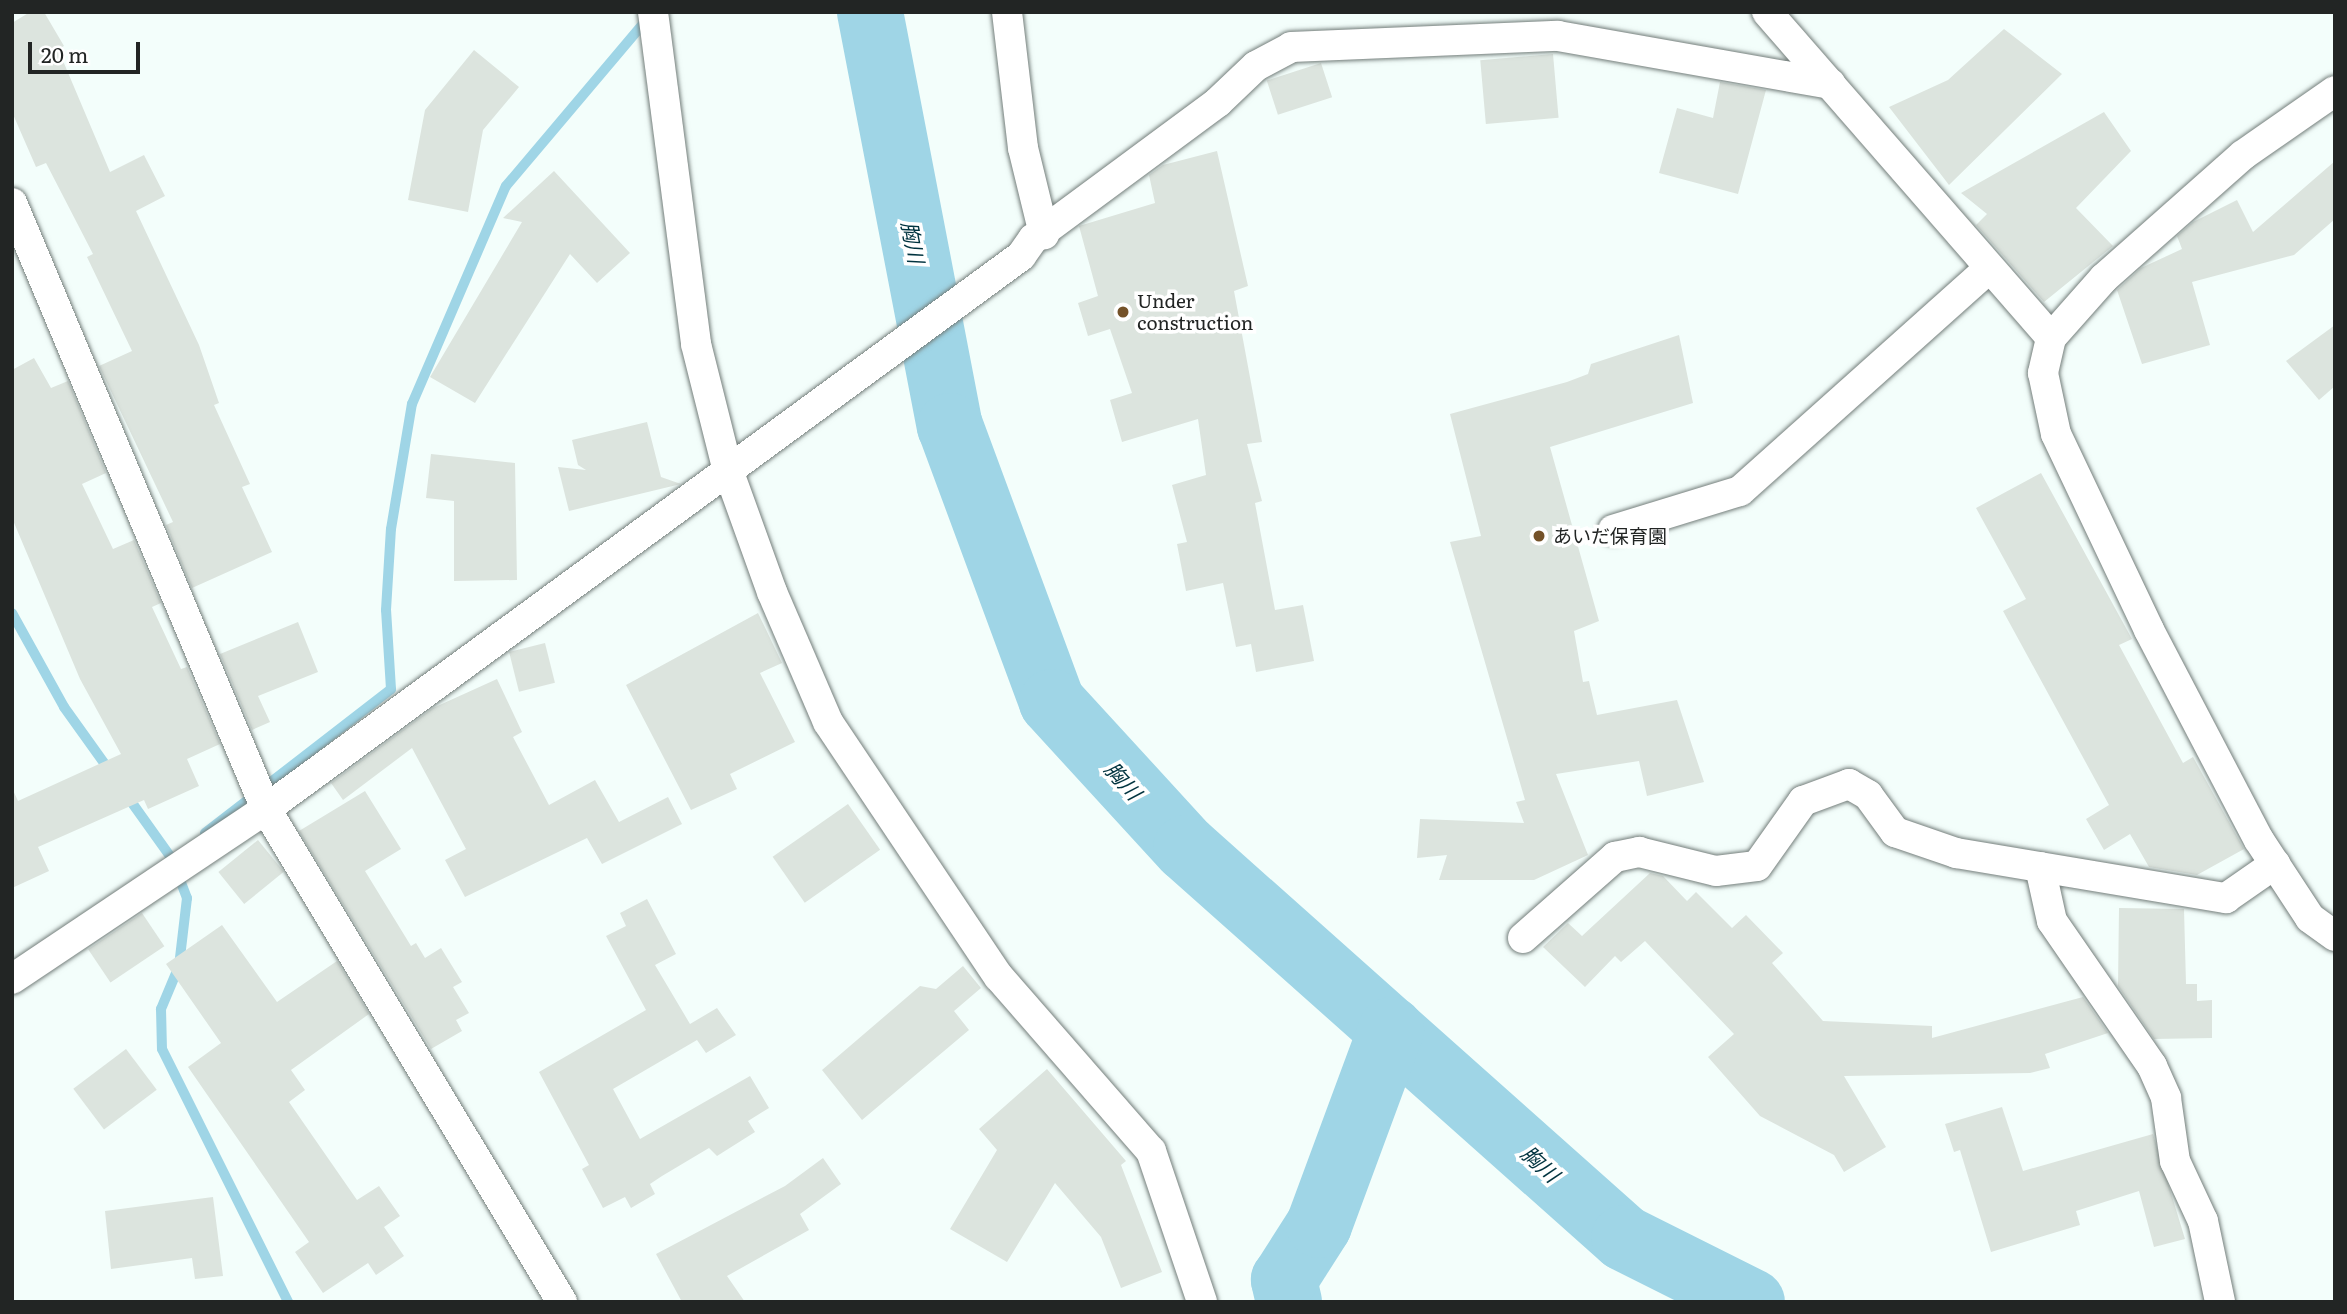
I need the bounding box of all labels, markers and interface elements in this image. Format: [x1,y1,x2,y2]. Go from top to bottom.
scale bar [32,28,144,72]
text: 20 m [41,38,88,69]
water label: 胸川 [898,219,930,265]
place label: Under construction [1137,290,1253,334]
marker: Under construction [1115,304,1131,320]
place label: あいだ保育園 [1553,525,1667,547]
marker: あいだ保育園 [1531,528,1547,544]
water label: 胸川 [1101,756,1147,804]
water label: 胸川 [1517,1140,1565,1186]

